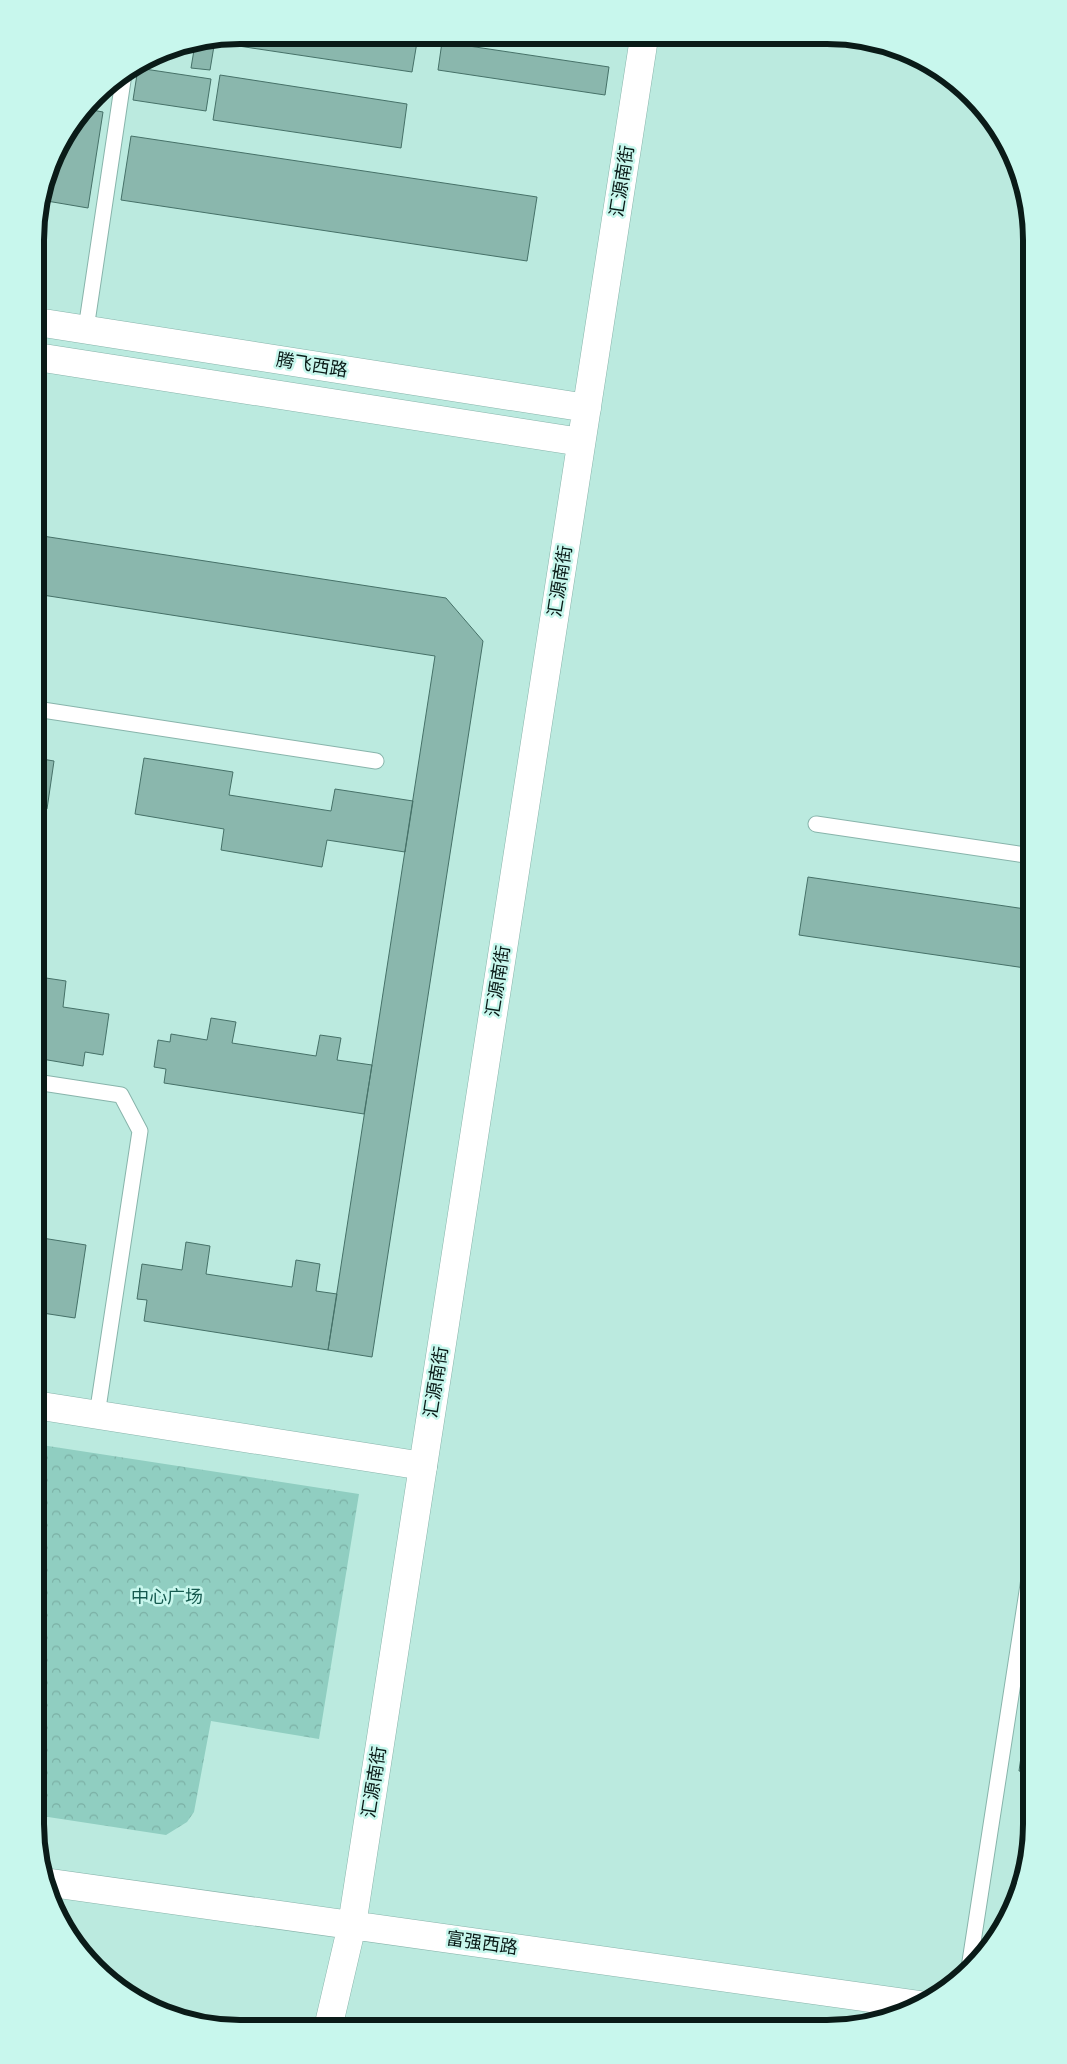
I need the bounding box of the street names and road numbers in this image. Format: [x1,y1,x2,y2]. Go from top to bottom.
street label: 汇源南街 [606,144,638,218]
street label: 腾飞西路 [275,349,349,381]
street label: 汇源南街 [544,544,576,618]
street label: 汇源南街 [482,944,514,1018]
street label: 汇源南街 [420,1345,452,1419]
street label: 汇源南街 [358,1745,390,1819]
street label: 富强西路 [445,1928,519,1958]

